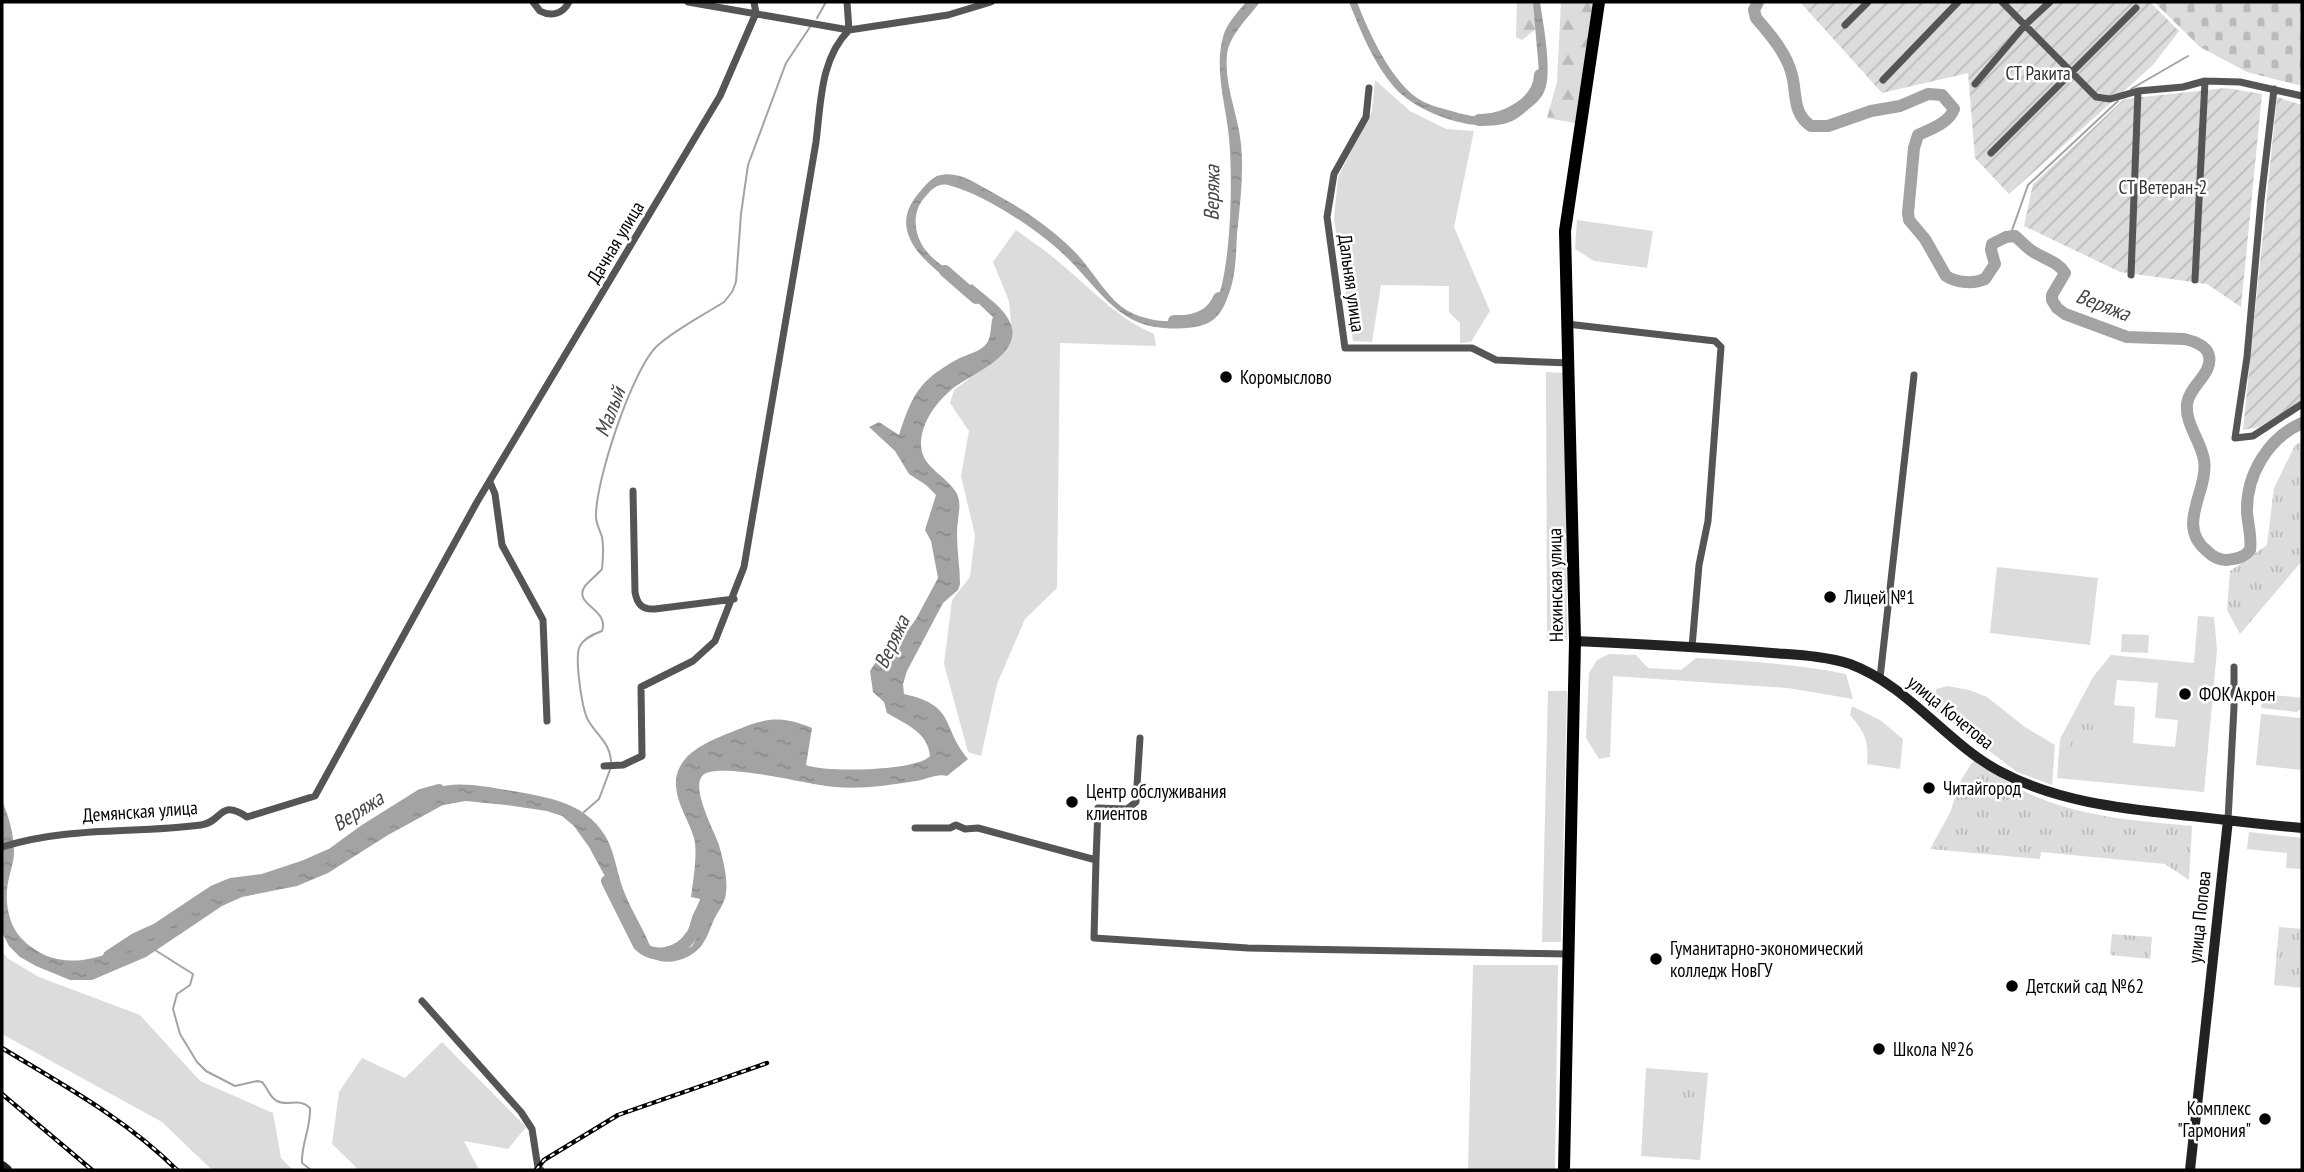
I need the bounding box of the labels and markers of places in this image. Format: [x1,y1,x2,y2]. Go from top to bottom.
place label: Коромыслово [1240,365,1332,389]
marker: Коромыслово [1218,369,1234,385]
place label: Лицей №1 [1843,585,1915,609]
marker: Лицей №1 [1822,589,1838,605]
place label: ФОК Акрон [2199,682,2275,706]
marker: ФОК Акрон [2177,686,2193,702]
place label: Читайгород [1943,776,2022,800]
place label: Центр обслуживания клиентов [1086,779,1226,825]
marker: Читайгород [1921,780,1937,796]
marker: Центр обслуживания клиентов [1064,794,1080,810]
place label: Гуманитарно-экономический колледж НовГУ [1670,936,1863,982]
marker: Гуманитарно-экономический колледж НовГУ [1648,951,1664,967]
place label: Детский сад №62 [2026,974,2144,998]
marker: Детский сад №62 [2004,978,2020,994]
place label: Школа №26 [1893,1037,1974,1061]
marker: Школа №26 [1871,1041,1887,1057]
place label: Комплекс "Гармония" [2177,1096,2251,1142]
marker: Комплекс "Гармония" [2257,1111,2273,1127]

